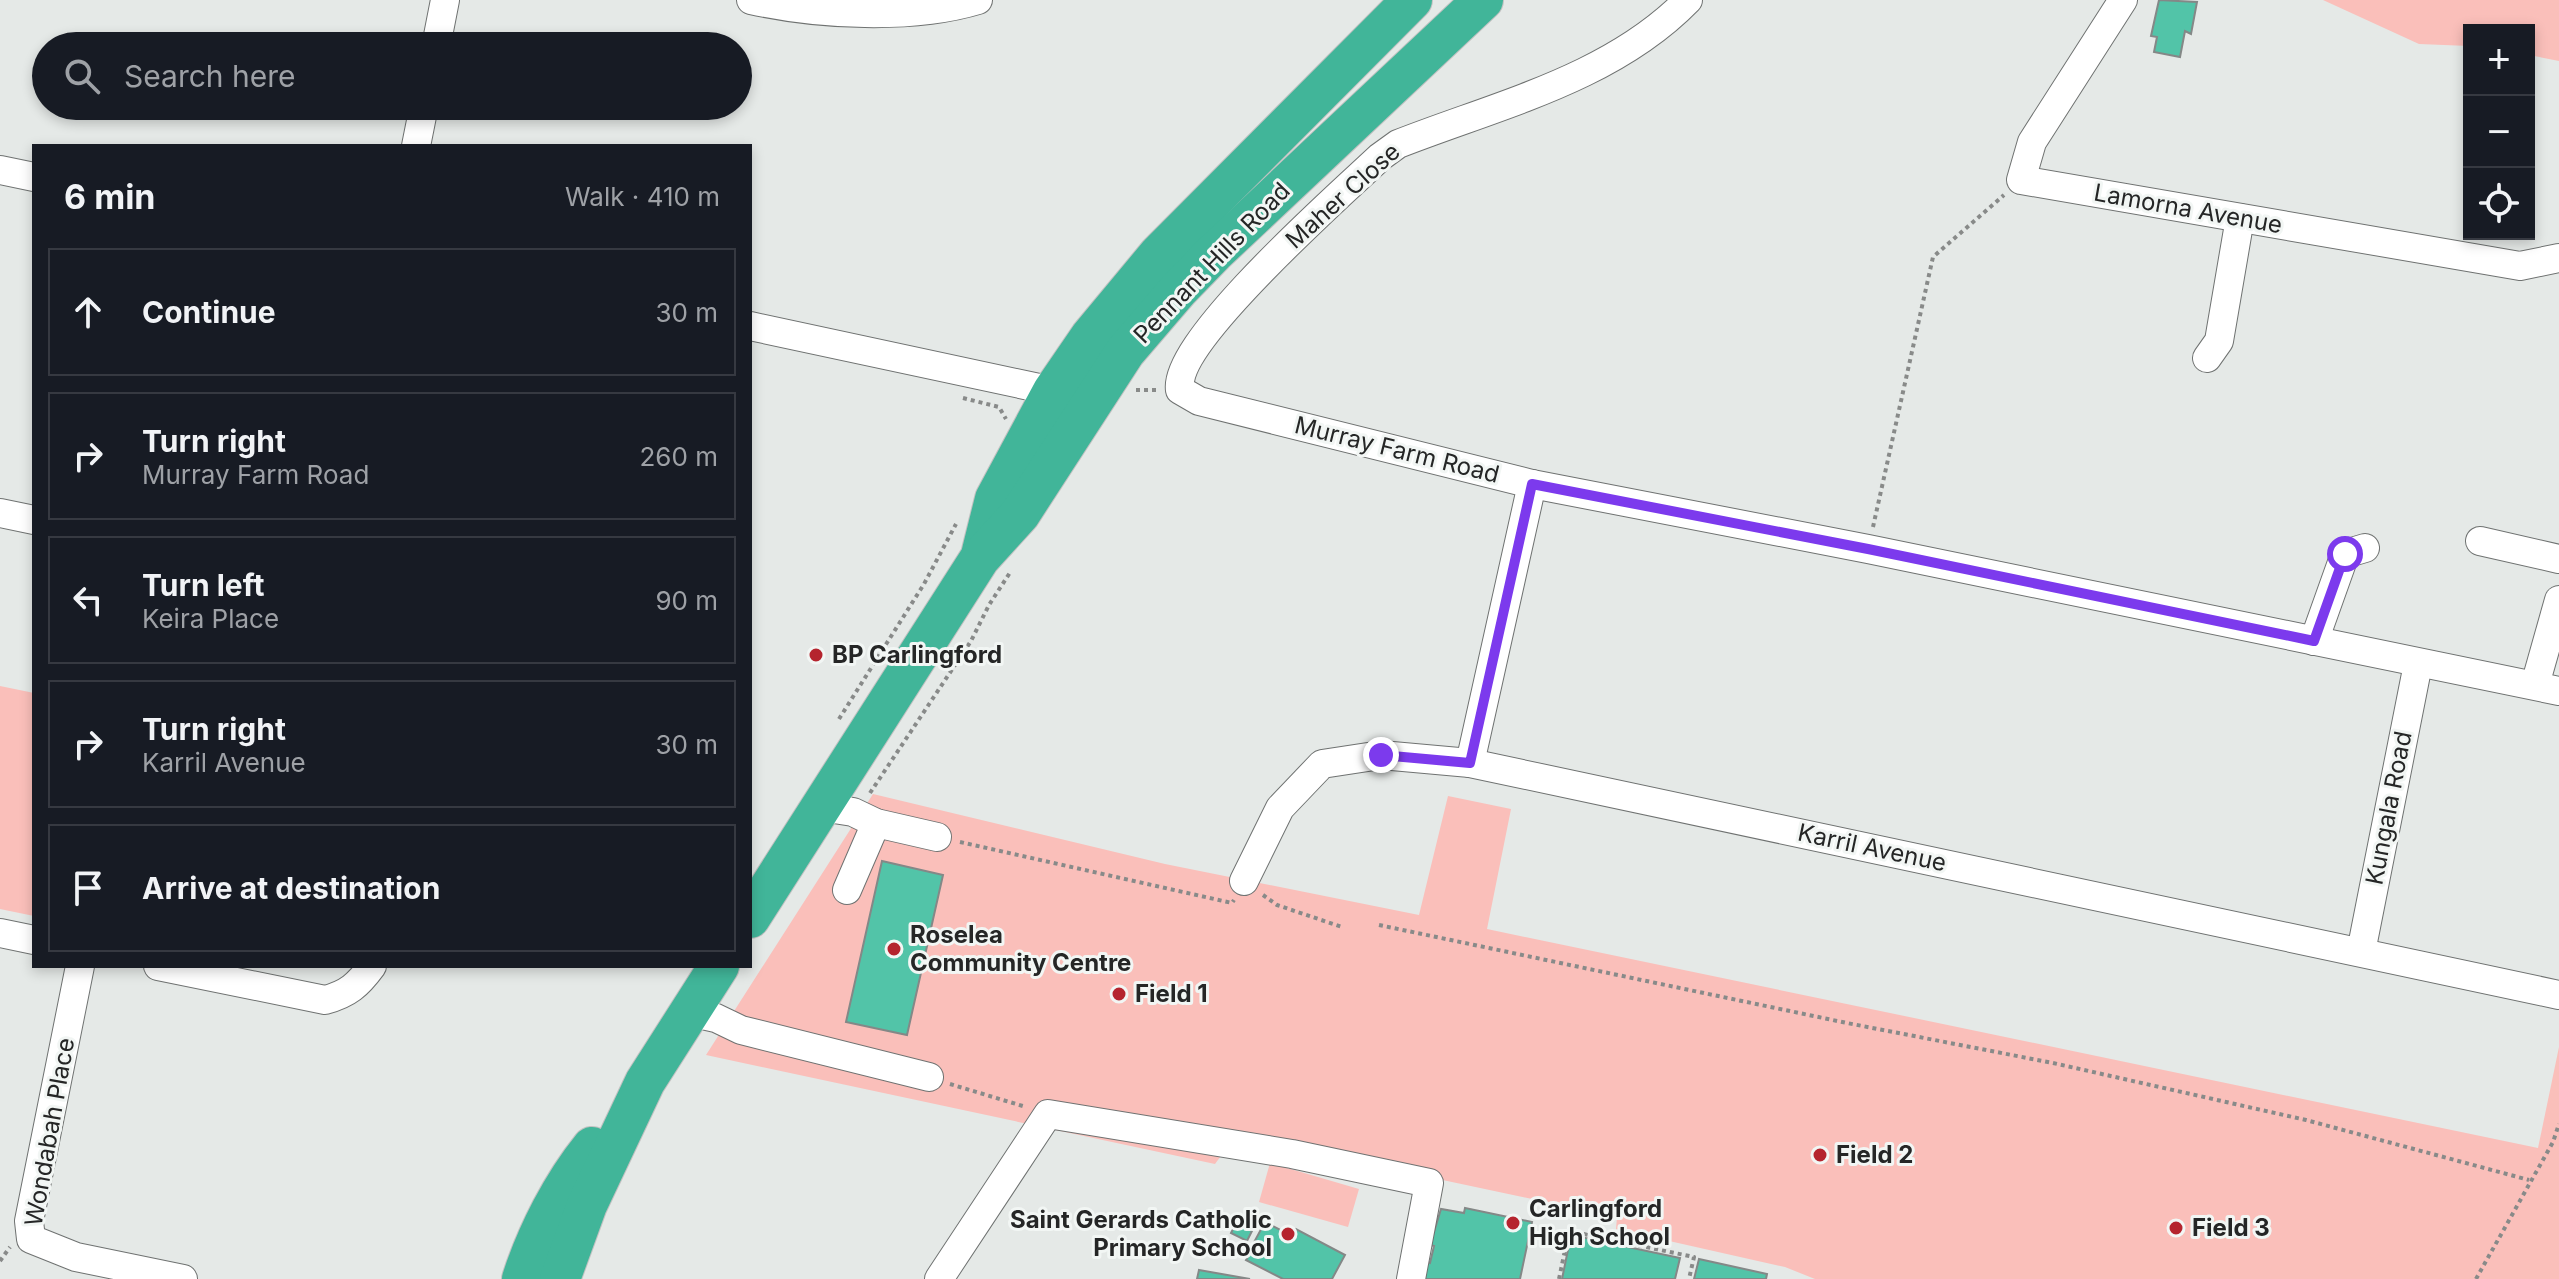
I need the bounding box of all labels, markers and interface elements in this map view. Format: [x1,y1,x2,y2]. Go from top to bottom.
map controls [2463,24,2535,240]
button: + [2463,24,2535,96]
search box [32,32,752,120]
icon: search [60,54,104,98]
text: Search here [124,58,296,94]
button: − [2463,96,2535,168]
street label: Maher Close [1280,137,1406,254]
button: locate [2463,168,2535,240]
text: 6 min [64,176,156,217]
street label: Pennant Hills Road [1127,176,1296,349]
street label: Lamorna Avenue [2092,178,2284,239]
text: Walk · 410 m [565,181,720,212]
icon: ahead [66,290,110,334]
text: Continue [142,294,276,330]
text: 30 m [655,297,718,328]
street label: Murray Farm Road [1292,410,1502,489]
text: Turn right [142,423,286,459]
icon: right [66,434,110,478]
text: 260 m [640,441,718,472]
text: Murray Farm Road [142,459,369,490]
route start [2327,536,2363,572]
text: Turn left [142,567,264,603]
icon: left [66,578,110,622]
text: 90 m [655,585,718,616]
text: Keira Place [142,603,279,634]
place label: BP Carlingford [832,640,1002,669]
marker: BP Carlingford [807,646,825,664]
text: Turn right [142,711,286,747]
icon: right [66,722,110,766]
text: 30 m [655,729,718,760]
street label: Kungala Road [2359,729,2418,887]
route end [1363,737,1399,773]
text: Karril Avenue [142,747,306,778]
street label: Karril Avenue [1795,818,1949,877]
icon: arrive [66,866,110,910]
text: Arrive at destination [142,870,440,906]
place label: Roselea Community Centre [910,920,1131,977]
marker: Roselea Community Centre [885,940,903,958]
place label: Field 1 [1135,979,1208,1008]
marker: Field 1 [1110,985,1128,1003]
street label: Wondabah Place [19,1035,80,1228]
place label: Field 2 [1836,1140,1913,1169]
marker: Field 2 [1811,1146,1829,1164]
place label: Carlingford High School [1529,1194,1670,1251]
place label: Saint Gerards Catholic Primary School [1010,1205,1272,1262]
place label: Field 3 [2192,1213,2270,1242]
marker: Carlingford High School [1504,1214,1522,1232]
marker: Field 3 [2167,1219,2185,1237]
marker: Saint Gerards Catholic Primary School [1279,1225,1297,1243]

